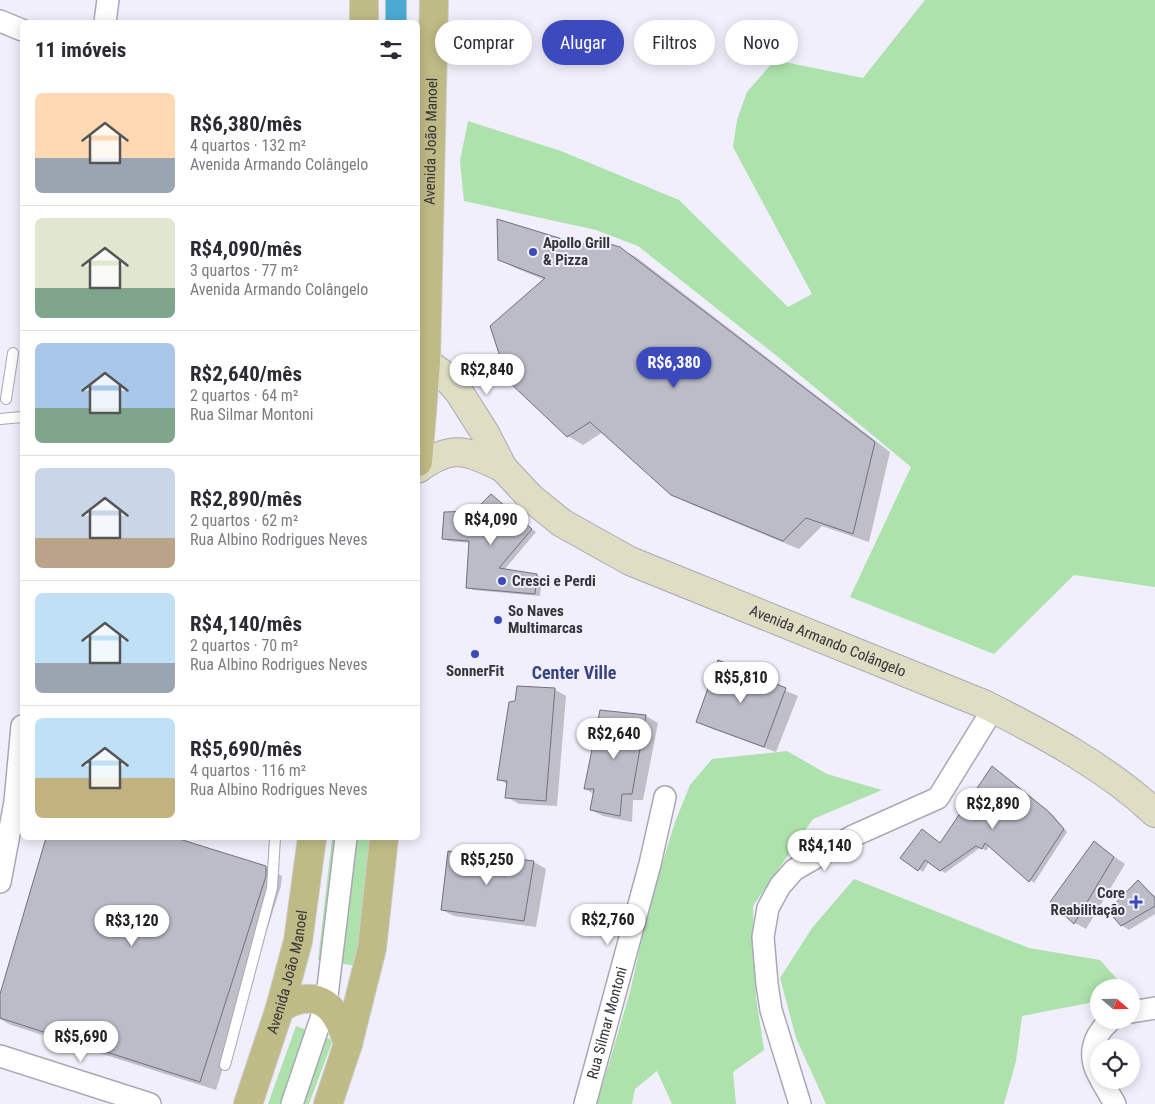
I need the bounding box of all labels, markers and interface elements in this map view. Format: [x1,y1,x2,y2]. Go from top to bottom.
chip: Comprar [435,20,532,65]
chip: Alugar [542,20,624,65]
chip: Filtros [634,20,715,65]
chip: Novo [725,20,798,65]
icon: filters [377,36,405,64]
text: 11 imóveis [35,38,126,62]
street label: Avenida João Manoel [420,78,441,205]
text: R$6,380/mês [190,112,302,136]
icon: home [75,113,135,173]
text: 4 quartos · 132 m² [190,136,306,155]
text: Avenida Armando Colângelo [190,155,368,174]
place label: Apollo Grill & Pizza [543,234,610,269]
text: R$4,090/mês [190,237,302,261]
icon: home [75,238,135,298]
marker: Apollo Grill & Pizza [527,246,539,258]
text: 3 quartos · 77 m² [190,261,298,280]
text: Avenida Armando Colângelo [190,280,368,299]
pin: R$6,380 [628,346,720,389]
text: R$6,380 [647,353,701,372]
pin: R$2,840 [441,354,533,396]
text: R$2,840 [460,360,514,379]
text: R$2,640/mês [190,362,302,386]
icon: home [75,363,135,423]
text: 2 quartos · 64 m² [190,386,298,405]
text: Rua Silmar Montoni [190,405,313,424]
text: R$2,890/mês [190,487,302,511]
icon: home [75,488,135,548]
pin: R$4,090 [445,504,537,546]
text: R$4,090 [464,510,518,529]
text: 2 quartos · 62 m² [190,511,298,530]
text: Rua Albino Rodrigues Neves [190,530,367,549]
place label: Cresci e Perdi [512,572,596,590]
marker: Cresci e Perdi [496,575,508,587]
street label: Avenida Armando Colângelo [747,601,909,681]
place label: So Naves Multimarcas [508,602,583,637]
text: R$4,140/mês [190,612,302,636]
icon: home [75,613,135,673]
marker: So Naves Multimarcas [492,614,504,626]
text: 2 quartos · 70 m² [190,636,298,655]
marker: SonnerFit [469,648,481,660]
text: Rua Albino Rodrigues Neves [190,655,367,674]
place label: SonnerFit [446,662,504,680]
district label: Center Ville [532,662,617,683]
pin: R$5,810 [695,662,787,704]
text: R$5,810 [714,668,768,687]
pin: R$2,640 [568,718,660,760]
text: R$2,640 [587,724,641,743]
text: R$5,690/mês [190,737,302,761]
icon: home [75,738,135,798]
text: 4 quartos · 116 m² [190,761,306,780]
text: Rua Albino Rodrigues Neves [190,780,367,799]
pin: R$2,890 [947,788,1039,830]
text: R$2,890 [966,794,1020,813]
pin: R$4,140 [779,830,871,872]
text: R$4,140 [798,836,852,855]
pin: R$5,250 [441,844,533,886]
text: R$5,250 [460,850,514,869]
place label: Core Reabilitação [1051,884,1125,919]
marker: Core Reabilitação [1129,895,1143,909]
pin: R$3,120 [86,904,178,947]
pin: R$2,760 [562,904,654,946]
street label: Avenida João Manoel [263,909,311,1036]
text: R$2,760 [581,910,635,929]
text: R$3,120 [105,911,159,930]
street label: Rua Silmar Montoni [583,965,631,1081]
north arrow [1090,979,1140,1029]
map controls [1090,979,1140,1089]
pin: R$5,690 [35,1020,127,1063]
text: R$5,690 [54,1027,108,1046]
button: locate [1090,1039,1140,1089]

